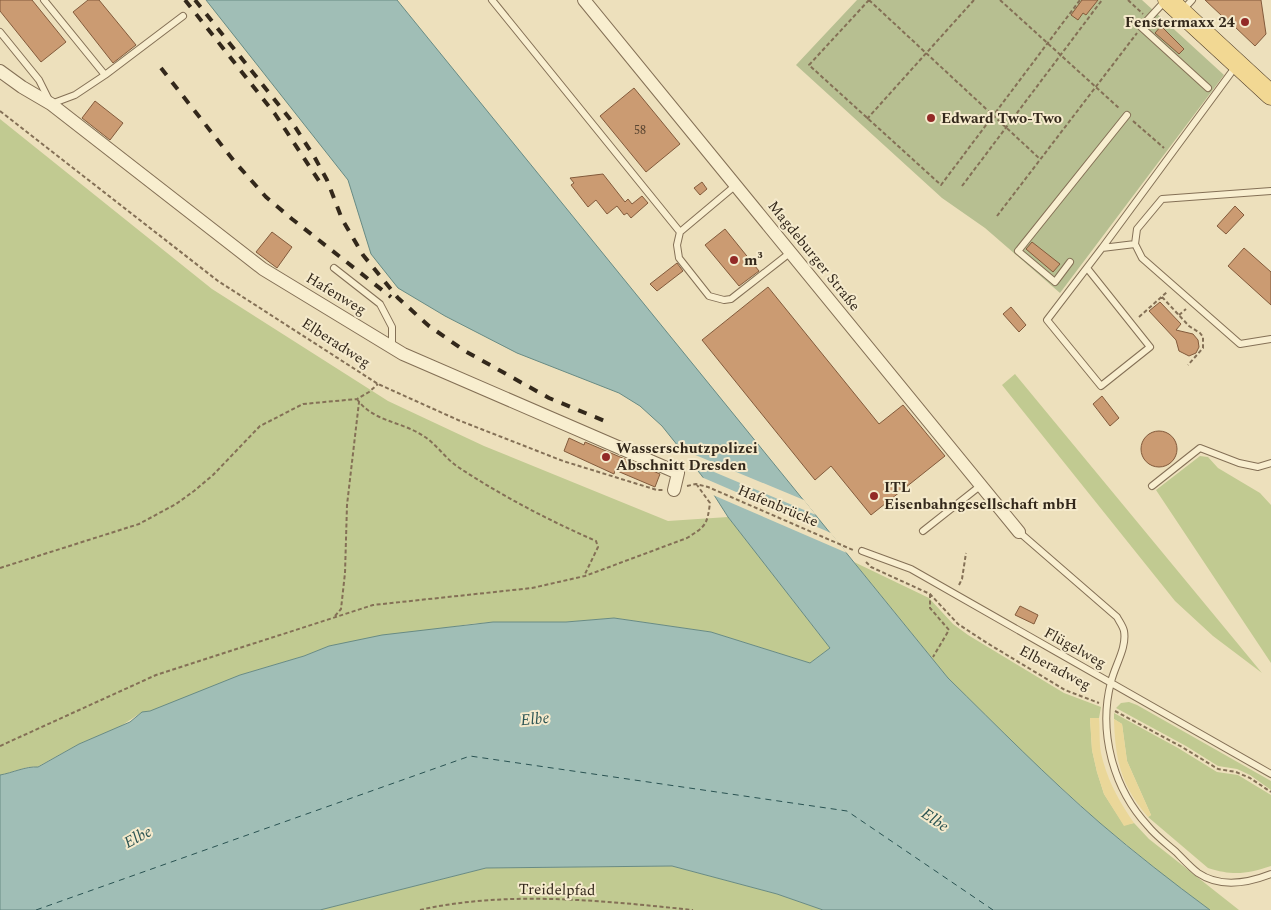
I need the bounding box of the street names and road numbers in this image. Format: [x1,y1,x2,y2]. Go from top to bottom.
street label: Magdeburger Straße [762,196,866,316]
street label: Hafenweg [301,267,371,321]
street label: Elberadweg [297,312,375,374]
street label: Hafenbrücke [734,479,822,533]
street label: Flügelweg [1040,621,1110,675]
street label: Elberadweg [1015,639,1095,697]
street label: Treidelpfad [518,878,596,902]

